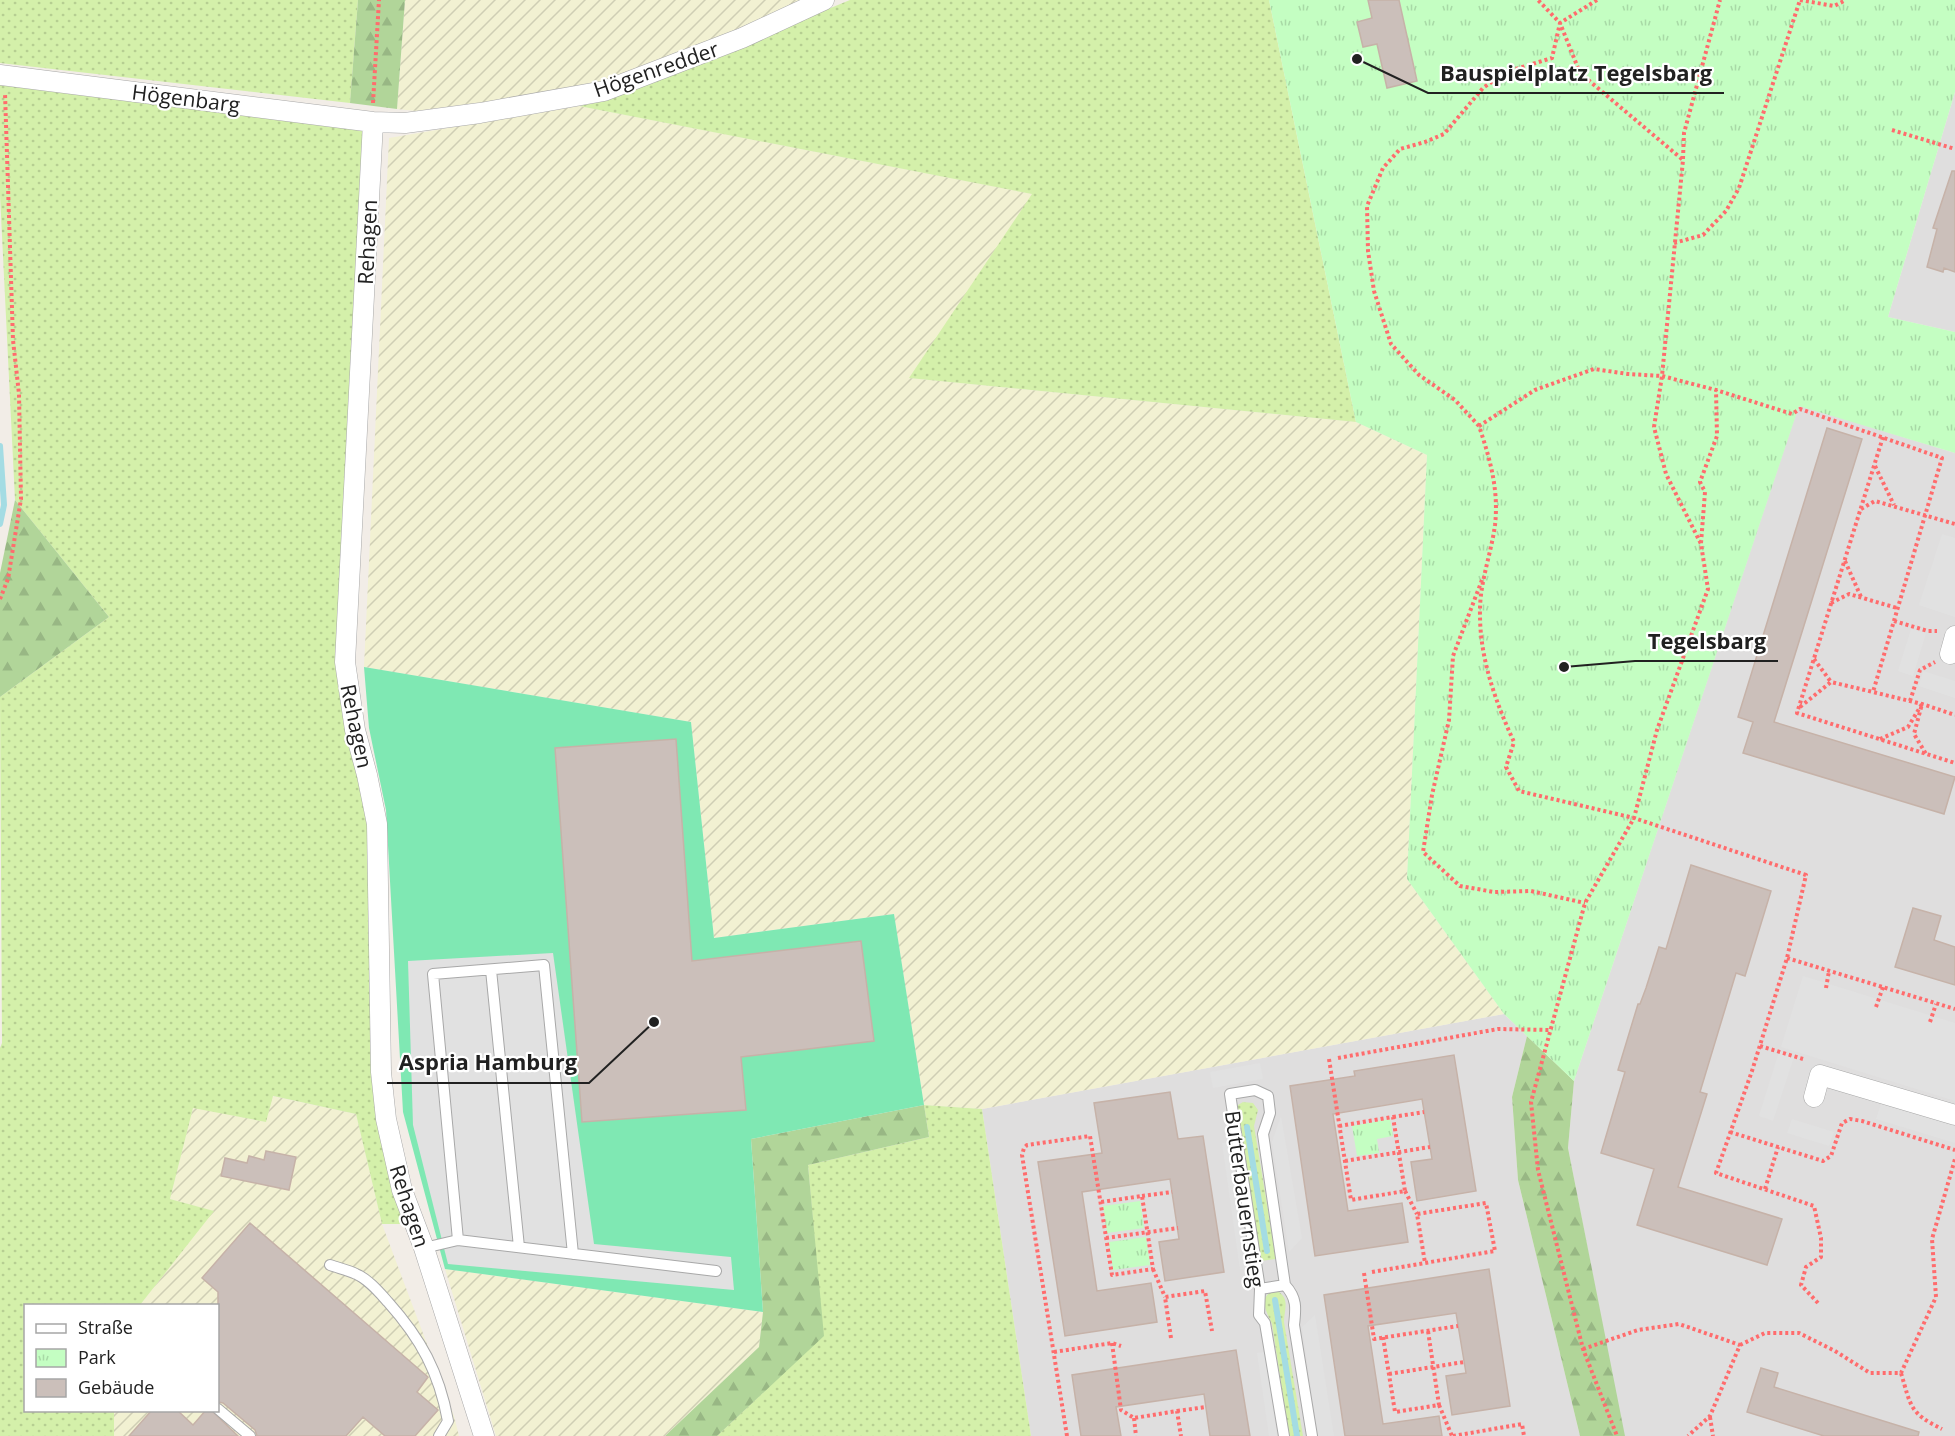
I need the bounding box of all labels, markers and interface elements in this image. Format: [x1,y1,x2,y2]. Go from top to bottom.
street label: Högenredder [590,34,723,104]
callout: Bauspielplatz Tegelsbarg [1428,53,1724,93]
text: Bauspielplatz Tegelsbarg [1440,57,1713,87]
street label: Högenbarg [130,77,242,119]
street label: Rehagen [351,199,383,285]
callout: Tegelsbarg [1635,621,1778,661]
text: Tegelsbarg [1648,625,1767,655]
street label: Rehagen [334,681,380,771]
callout: Aspria Hamburg [387,1043,589,1083]
text: Aspria Hamburg [399,1046,578,1076]
street label: Butterbauernstieg [1219,1109,1271,1289]
street label: Rehagen [383,1161,437,1251]
legend [24,1304,219,1412]
text: Straße [78,1315,133,1339]
text: Park [78,1345,116,1369]
text: Gebäude [78,1375,154,1399]

